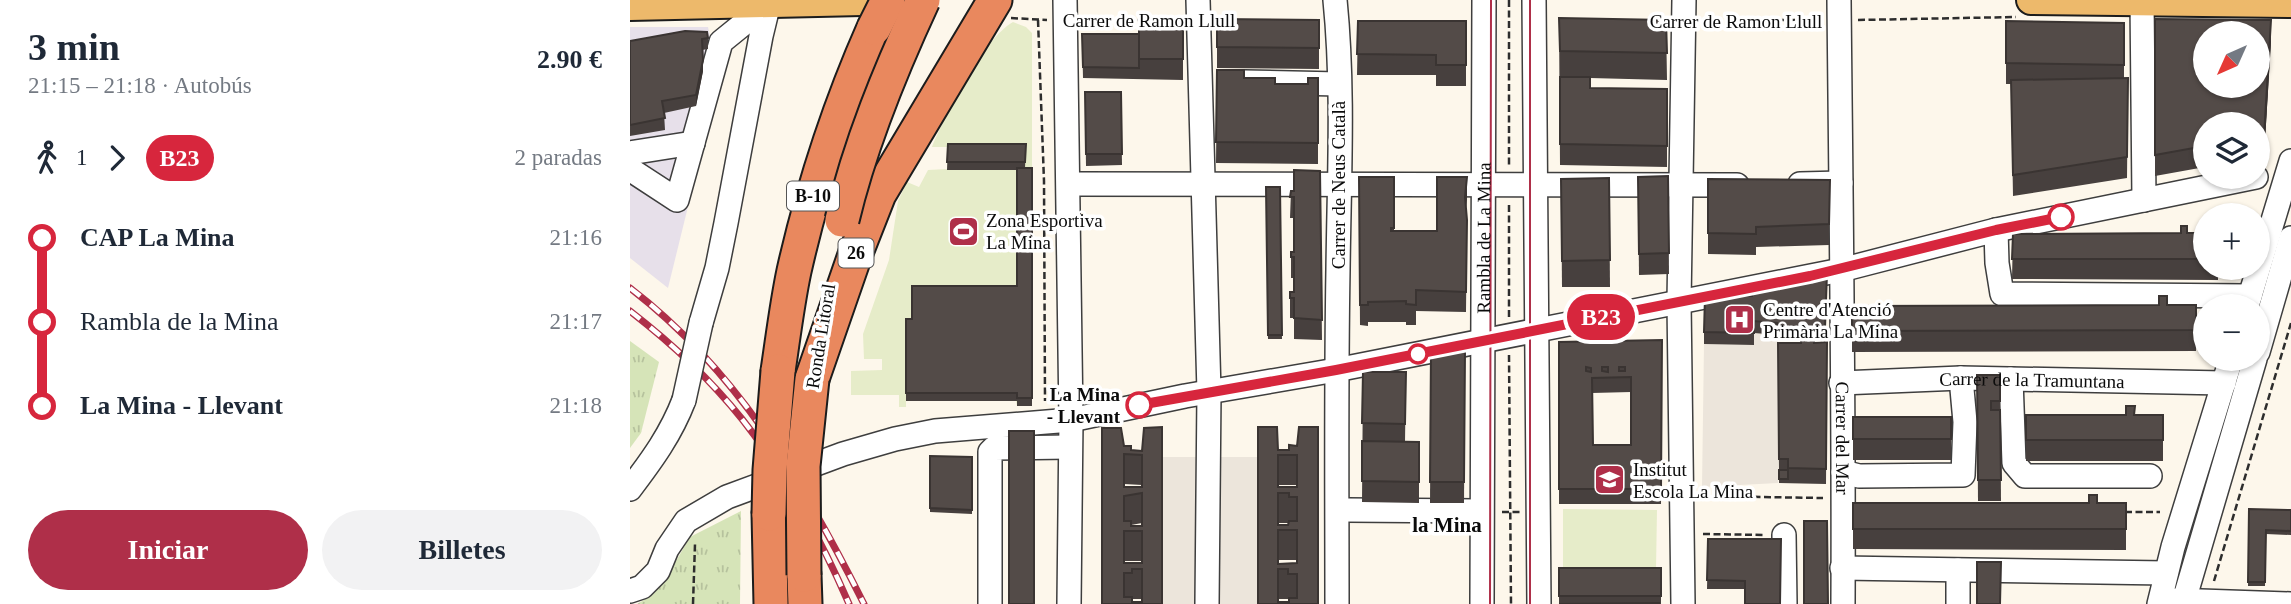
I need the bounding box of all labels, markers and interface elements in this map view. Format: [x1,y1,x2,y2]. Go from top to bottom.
street label: Carrer de Ramon Llull [1063,10,1235,31]
street label: Carrer de Ramon Llull [1650,11,1822,32]
north arrow [2193,21,2270,98]
map controls [2193,21,2270,371]
text: 3 min [28,26,120,68]
text: 2.90 € [537,45,602,74]
text: 21:15 – 21:18 · Autobús [28,73,252,98]
street label: Carrer de Neus Català [1328,100,1349,269]
button: layers [2193,112,2270,189]
icon: walk [28,139,66,177]
icon: forward [98,139,136,177]
text: 1 [76,145,88,170]
text: B23 [160,145,200,171]
text: 2 paradas [515,145,602,170]
street label: Rambla de La Mina [1473,162,1494,314]
road number: B-10 [787,182,839,210]
button: + [2193,203,2270,280]
unlabelled marker [2048,204,2074,230]
place label: Zona Esportiva La Mina [986,210,1103,253]
sports icon: Zona Esportiva La Mina [946,214,980,248]
text: CAP La Mina [80,223,235,252]
text: 21:16 [550,225,602,250]
road number: 26 [838,239,874,268]
street label: Ronda Litoral [802,282,839,390]
line badge: B23 [1561,294,1641,340]
button: − [2193,294,2270,371]
place label: Centre d'Atenció Primària La Mina [1763,299,1899,342]
hospital icon: Centre d'Atenció Primària La Mina [1723,303,1757,337]
text: B23 [1581,304,1621,330]
text: Rambla de la Mina [80,307,279,336]
text: 21:17 [550,309,602,334]
unlabelled marker [1408,344,1428,364]
street label: Carrer de la Tramuntana [1939,368,2125,392]
street label: Carrer del Mar [1832,381,1853,495]
place label: La Mina - Llevant [1047,384,1121,427]
text: La Mina - Llevant [80,391,283,420]
marker: La Mina - Llevant [1126,392,1152,418]
text: 21:18 [550,393,602,418]
place label: Institut Escola La Mina [1633,459,1754,502]
school or university icon: Institut Escola La Mina [1593,463,1627,497]
button: Iniciar [28,510,308,590]
button: Billetes [322,510,602,590]
district label: la Mina [1412,513,1482,537]

